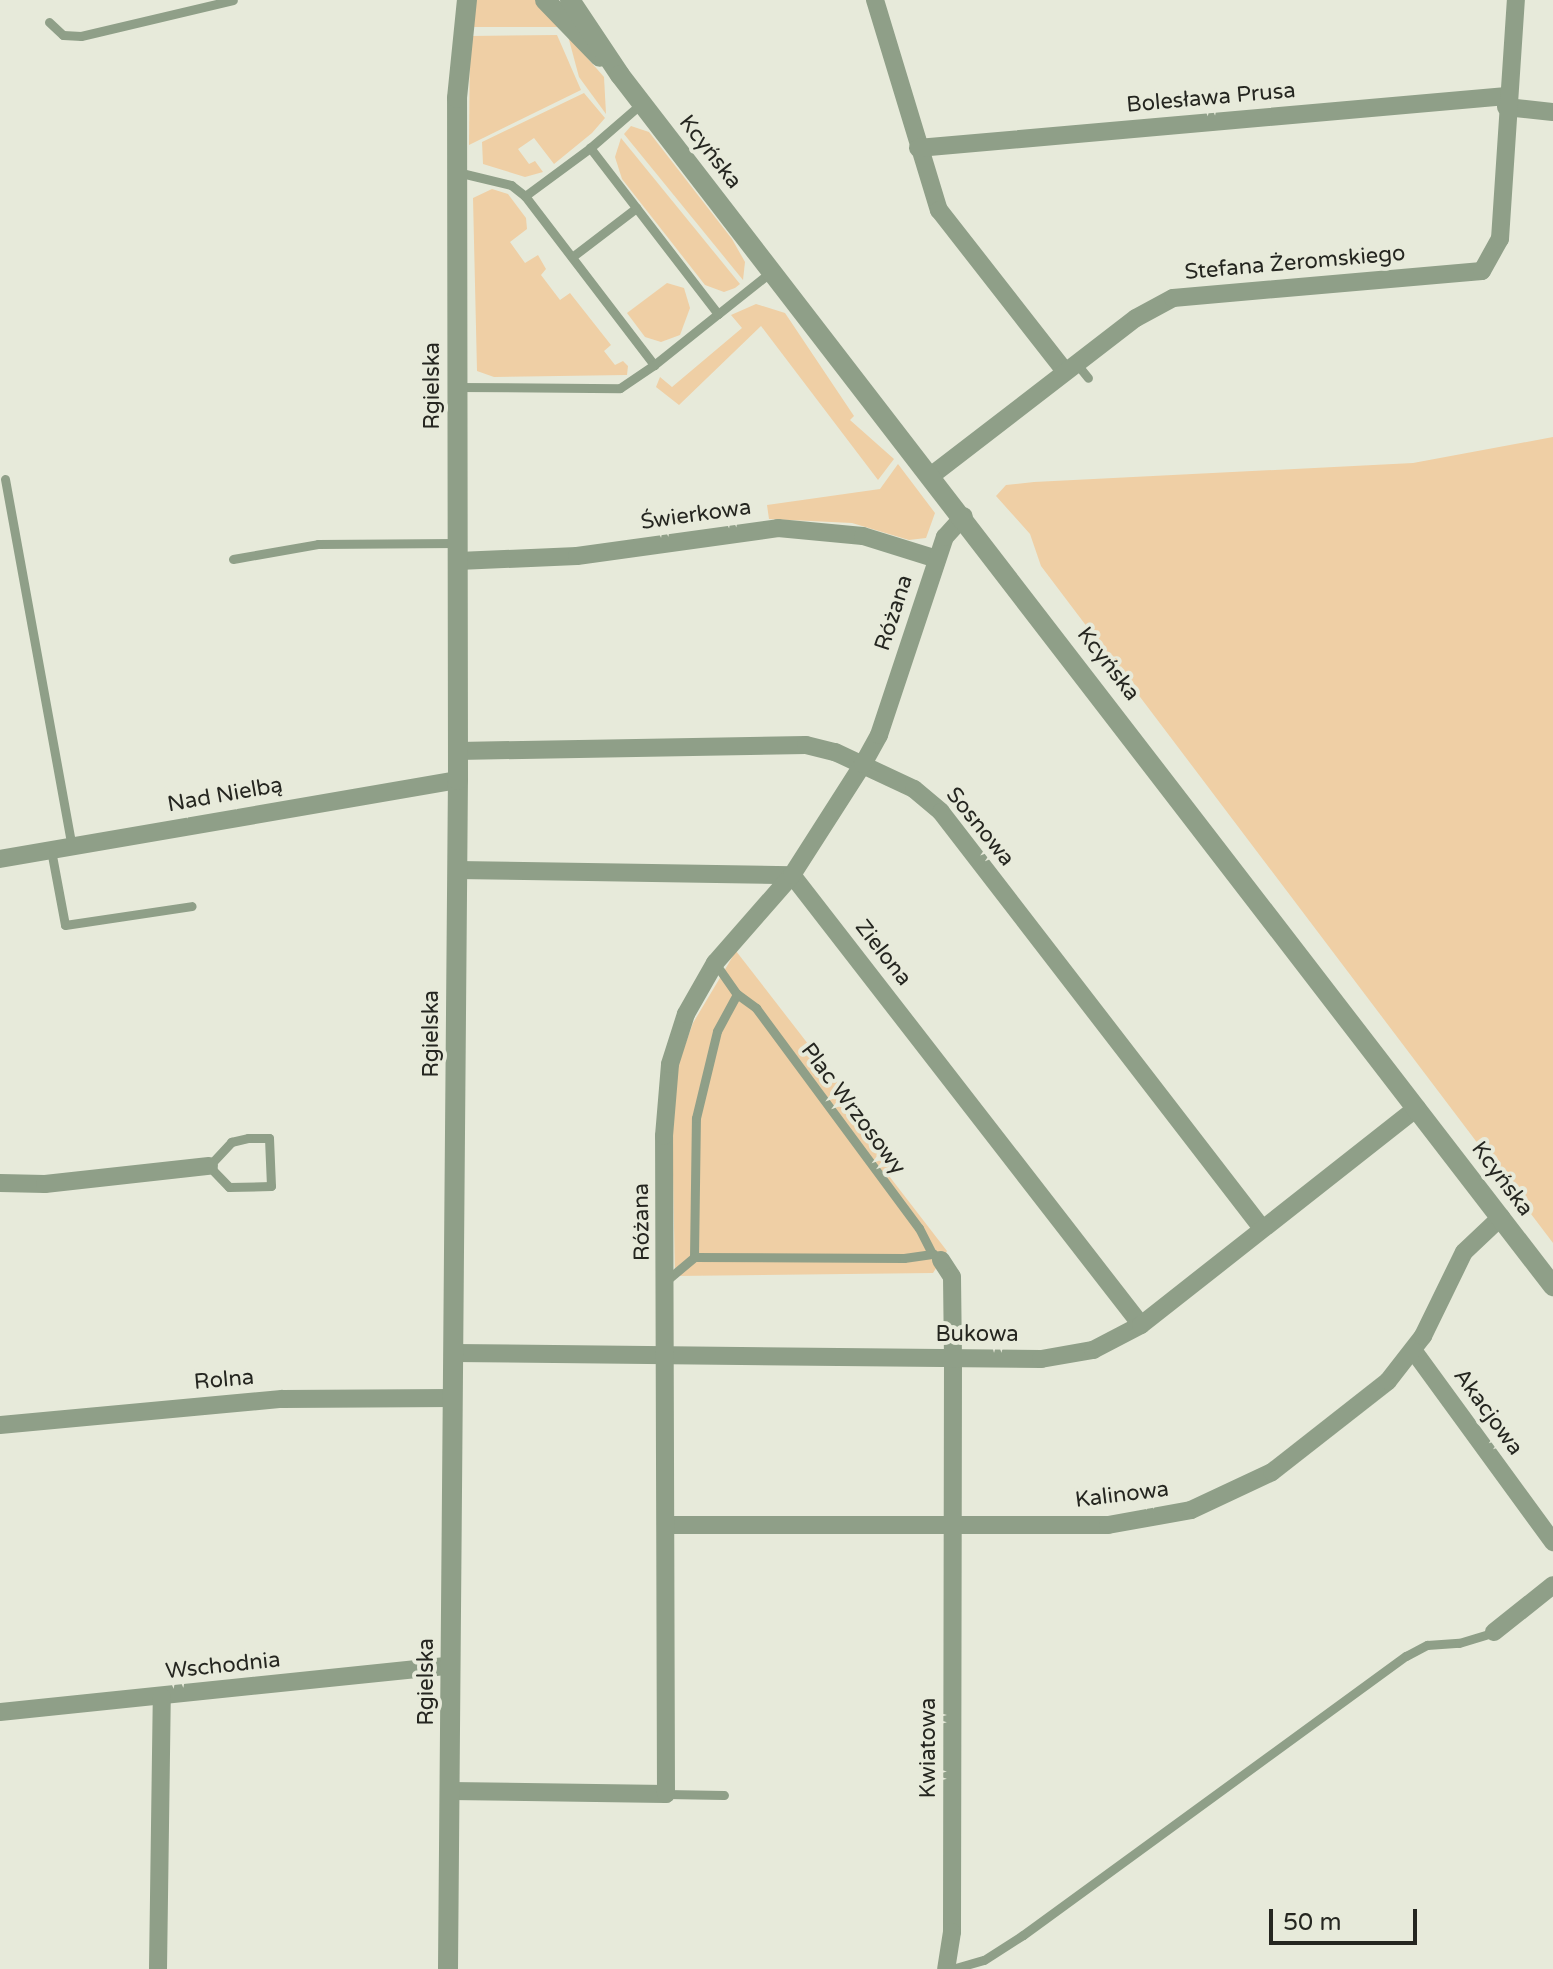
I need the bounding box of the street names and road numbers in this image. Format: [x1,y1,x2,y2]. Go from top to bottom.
street label: Bolesława Prusa [1125,77,1297,119]
street label: Kcyńska [673,110,747,194]
street label: Stefana Żeromskiego [1183,240,1407,286]
street label: Rgielska [420,342,446,430]
street label: Świerkowa [639,494,753,536]
street label: Różana [869,572,919,654]
street label: Kcyńska [1071,622,1145,706]
street label: Nad Nielbą [165,772,285,818]
street label: Sosnowa [940,782,1020,872]
street label: Zielona [849,915,917,991]
street label: Rgielska [419,990,445,1078]
street label: Plac Wrzosowy [795,1038,911,1180]
street label: Kcyńska [1465,1137,1539,1221]
street label: Różana [628,1183,656,1261]
street label: Bukowa [935,1322,1019,1348]
street label: Rolna [193,1364,255,1396]
street label: Akacjowa [1448,1364,1528,1460]
street label: Kalinowa [1074,1476,1170,1514]
street label: Rgielska [414,1638,440,1726]
street label: Wschodnia [164,1647,282,1685]
street label: Kwiatowa [916,1698,942,1798]

